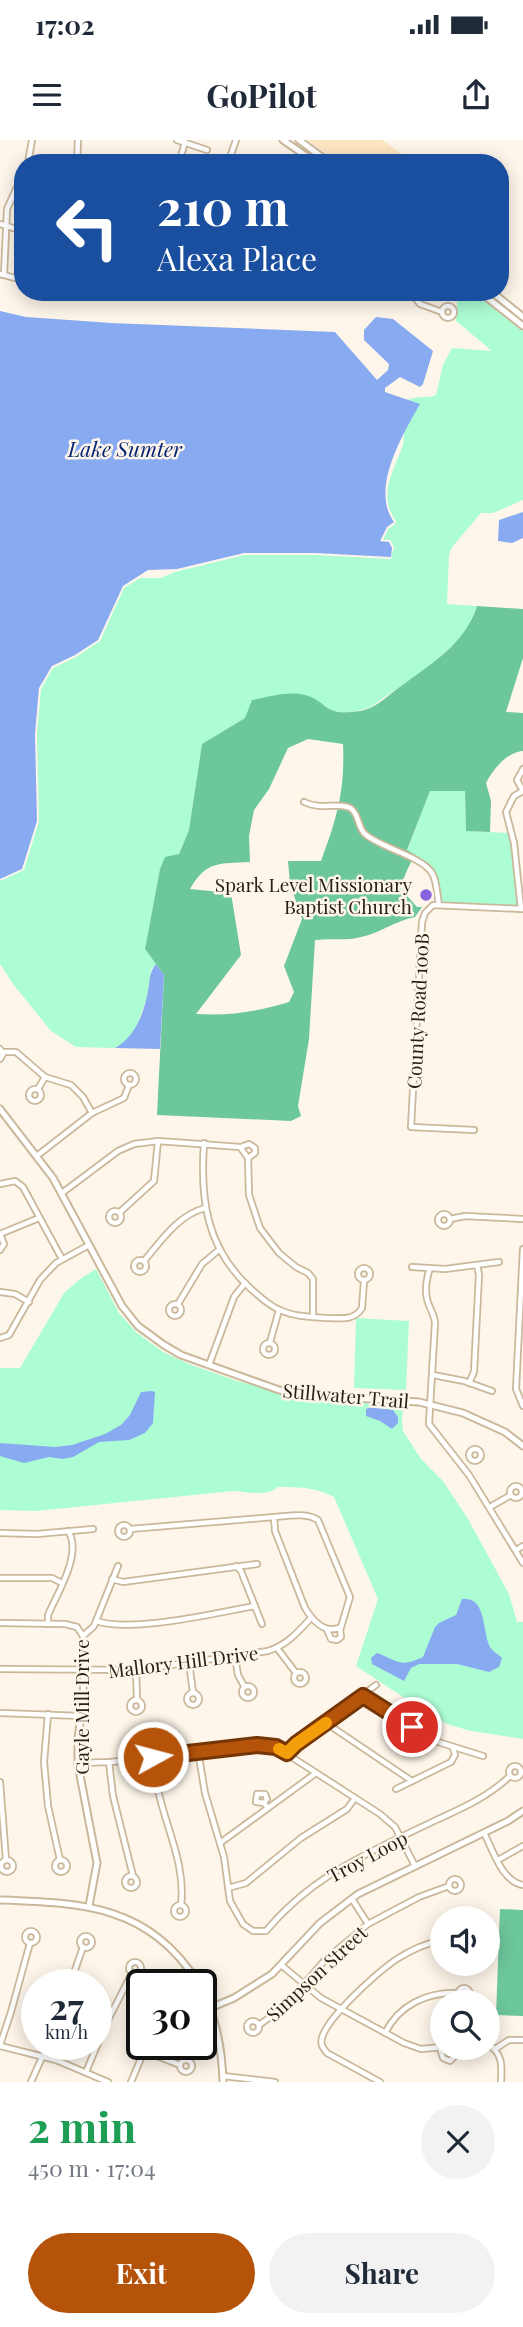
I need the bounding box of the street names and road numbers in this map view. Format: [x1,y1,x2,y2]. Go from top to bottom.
street label: County Road 100B [400,932,434,1090]
street label: Stillwater Trail [282,1377,411,1414]
street label: Gayle Mill Drive [68,1639,94,1775]
street label: Mallory Hill Drive [106,1639,260,1683]
street label: Troy Loop [323,1824,411,1888]
street label: Simpson Street [260,1919,373,2027]

